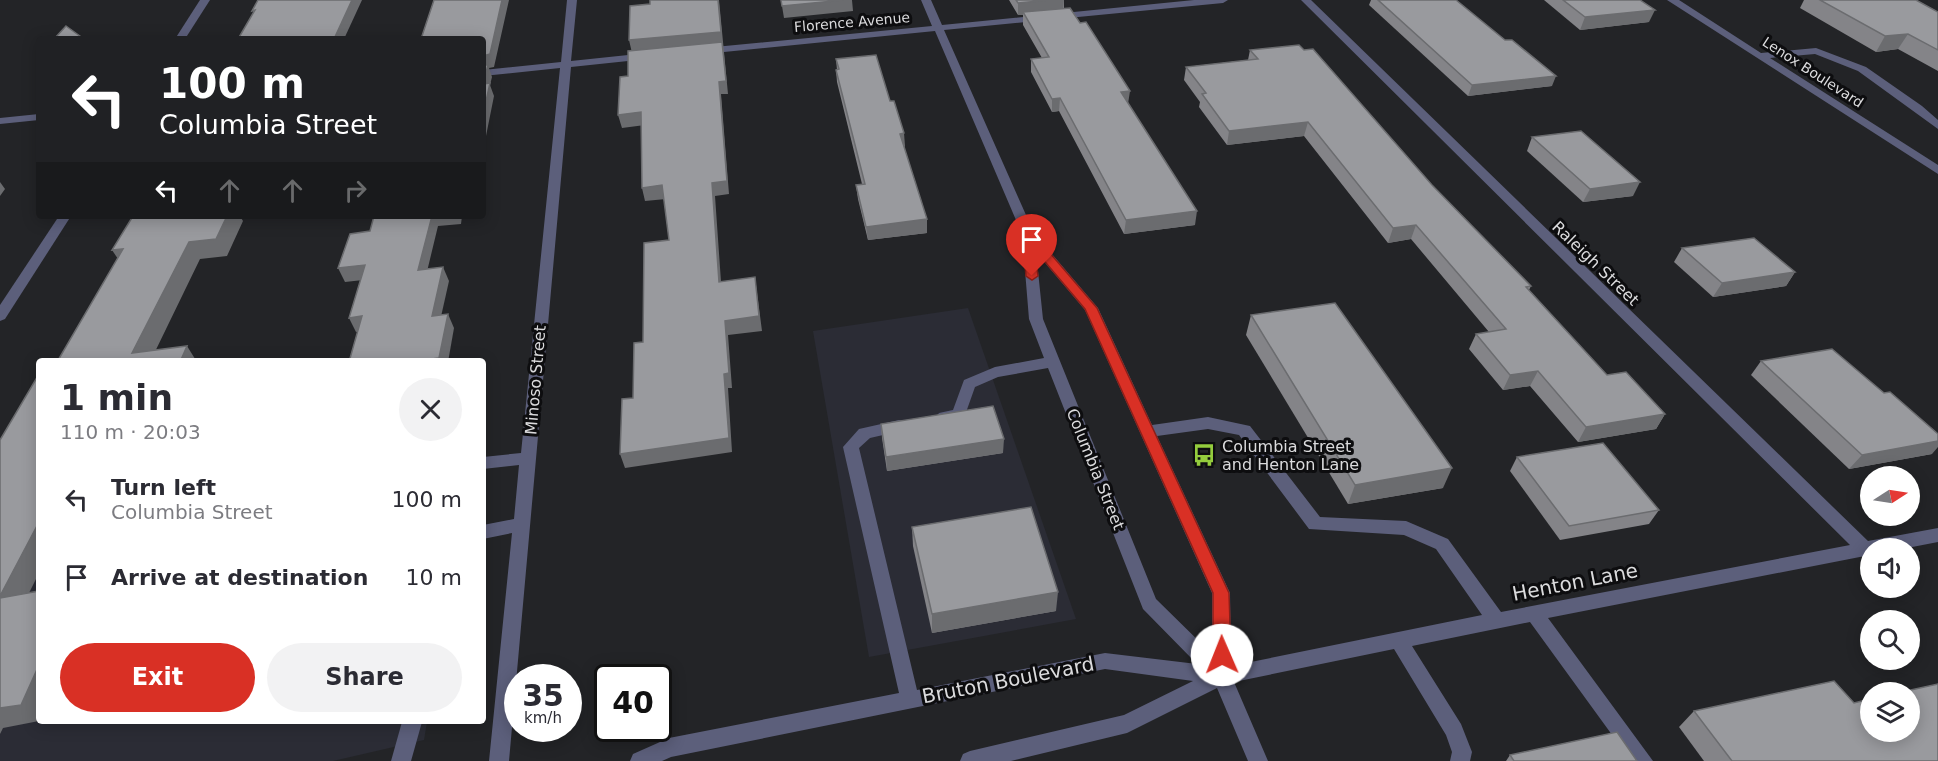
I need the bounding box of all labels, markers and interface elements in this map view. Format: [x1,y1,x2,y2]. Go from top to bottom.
street label: Florence Avenue [793,9,911,35]
street label: Lenox Boulevard [1760,34,1866,110]
text: 100 m [159,59,305,108]
icon: left [60,60,138,138]
text: Columbia Street [159,109,377,140]
icon: left [150,174,183,207]
icon: ahead [213,174,246,207]
icon: ahead [276,174,309,207]
icon: right [339,174,372,207]
pin [1006,214,1057,276]
street label: Raleigh Street [1548,217,1643,310]
icon: arrive [1015,223,1048,256]
street label: Minoso Street [521,324,550,436]
text: 1 min [60,377,173,418]
button: close [399,378,462,441]
street label: Columbia Street [1063,406,1129,533]
text: 110 m · 20:03 [60,420,201,444]
place label: Columbia Street and Henton Lane [1222,437,1359,474]
bus stop icon: Columbia Street and Henton Lane [1191,442,1217,468]
north arrow [1860,466,1920,526]
map controls [1860,466,1920,742]
text: Turn left [111,475,216,500]
icon: left [60,483,93,516]
text: 100 m [392,487,462,512]
text: Columbia Street [111,500,273,524]
button: sound [1860,538,1920,598]
street label: Henton Lane [1510,558,1640,606]
icon: arrive [60,561,93,594]
text: Arrive at destination [111,565,368,590]
text: 10 m [406,565,462,590]
button: search [1860,610,1920,670]
position arrow [1190,623,1254,687]
button: Exit [60,643,255,712]
button: Share [267,643,462,712]
street label: Bruton Boulevard [920,652,1096,708]
speed limit sign: 40 [594,664,672,742]
text: 35 [522,678,564,713]
button: layers [1860,682,1920,742]
text: km/h [524,709,562,727]

